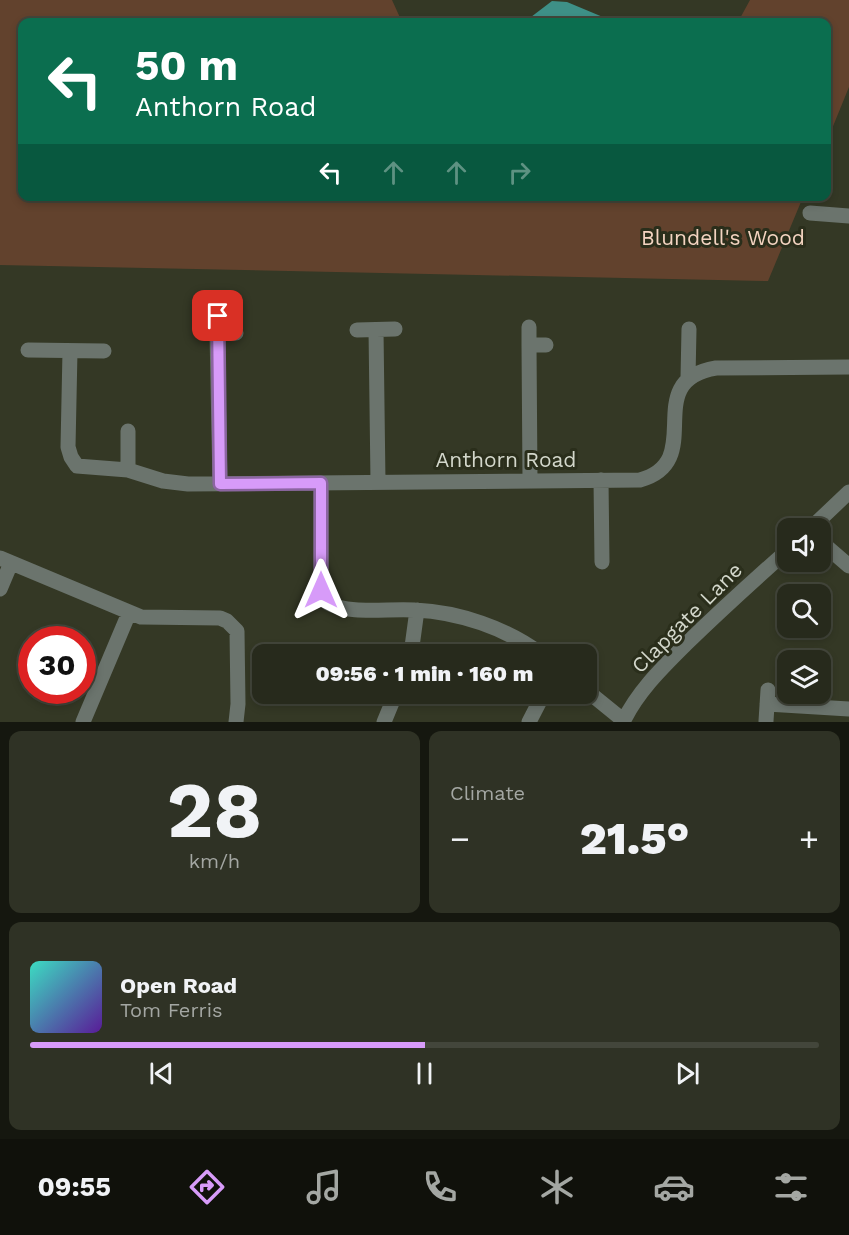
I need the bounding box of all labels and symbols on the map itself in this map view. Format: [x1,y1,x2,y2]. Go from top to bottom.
park label: Blundell's Wood [641,225,805,250]
pin [192,290,243,341]
street label: Anthorn Road [435,447,577,472]
street label: Clapgate Lane [626,557,747,678]
position arrow [289,558,353,622]
speed limit sign: 30 [18,626,96,704]

